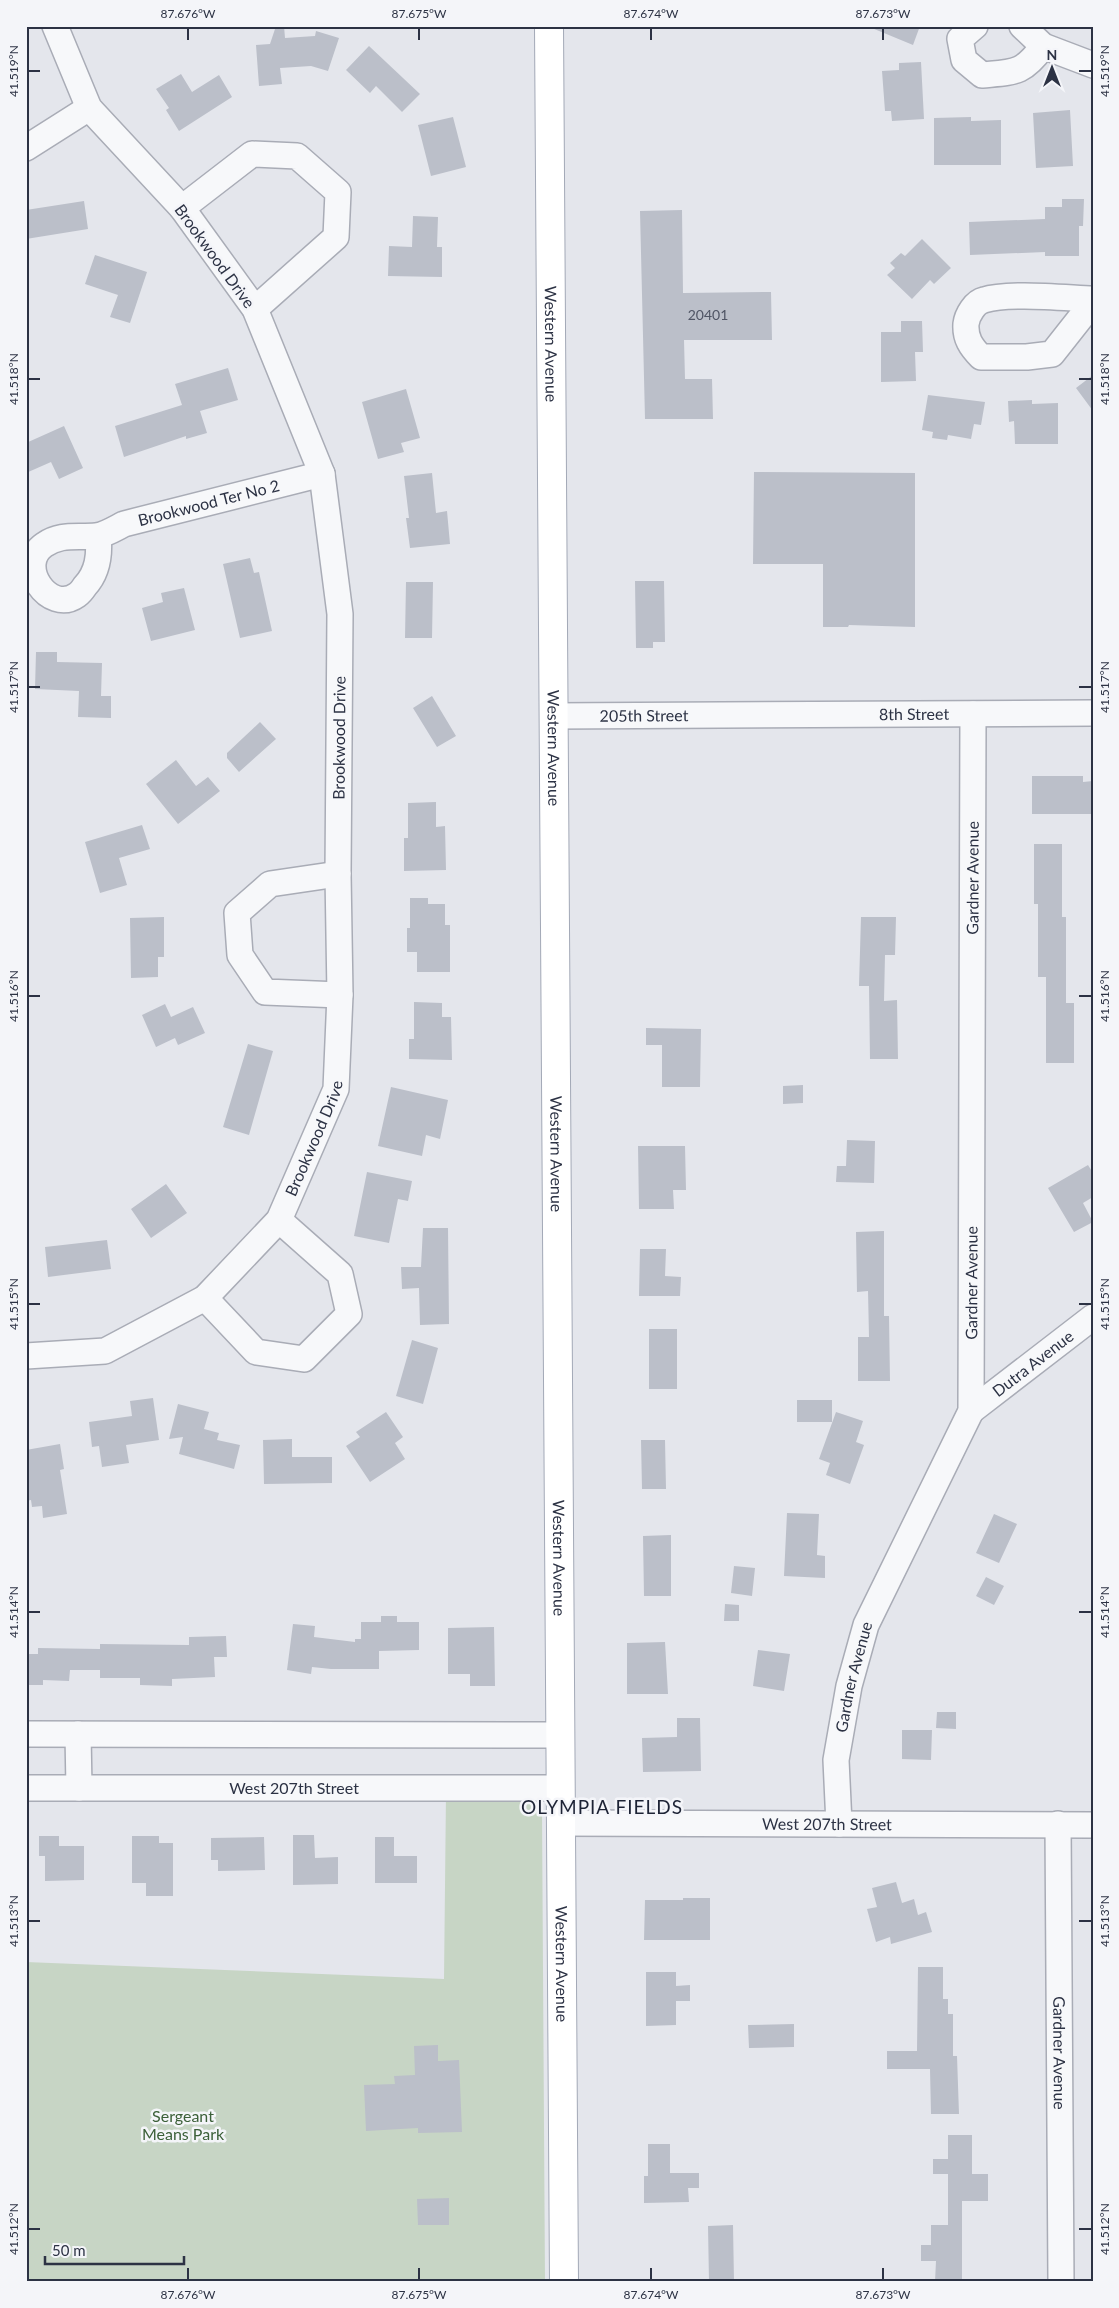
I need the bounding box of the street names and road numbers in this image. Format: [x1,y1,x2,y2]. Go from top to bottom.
street label: Brookwood Drive [171,200,259,311]
street label: Western Avenue [542,286,562,402]
street label: Brookwood Ter No 2 [136,475,281,529]
street label: Brookwood Drive [329,676,349,800]
street label: Western Avenue [544,690,564,806]
street label: 8th Street [879,704,949,723]
street label: 205th Street [600,705,689,725]
street label: Gardner Avenue [962,821,982,935]
street label: Brookwood Drive [281,1080,345,1199]
street label: Western Avenue [547,1096,567,1212]
street label: Gardner Avenue [961,1226,981,1340]
street label: Dutra Avenue [988,1326,1077,1400]
street label: Western Avenue [550,1500,570,1616]
street label: Gardner Avenue [831,1619,876,1734]
street label: West 207th Street [229,1778,359,1797]
street label: West 207th Street [762,1814,892,1833]
street label: Western Avenue [552,1906,572,2022]
street label: Gardner Avenue [1050,1996,1070,2110]

